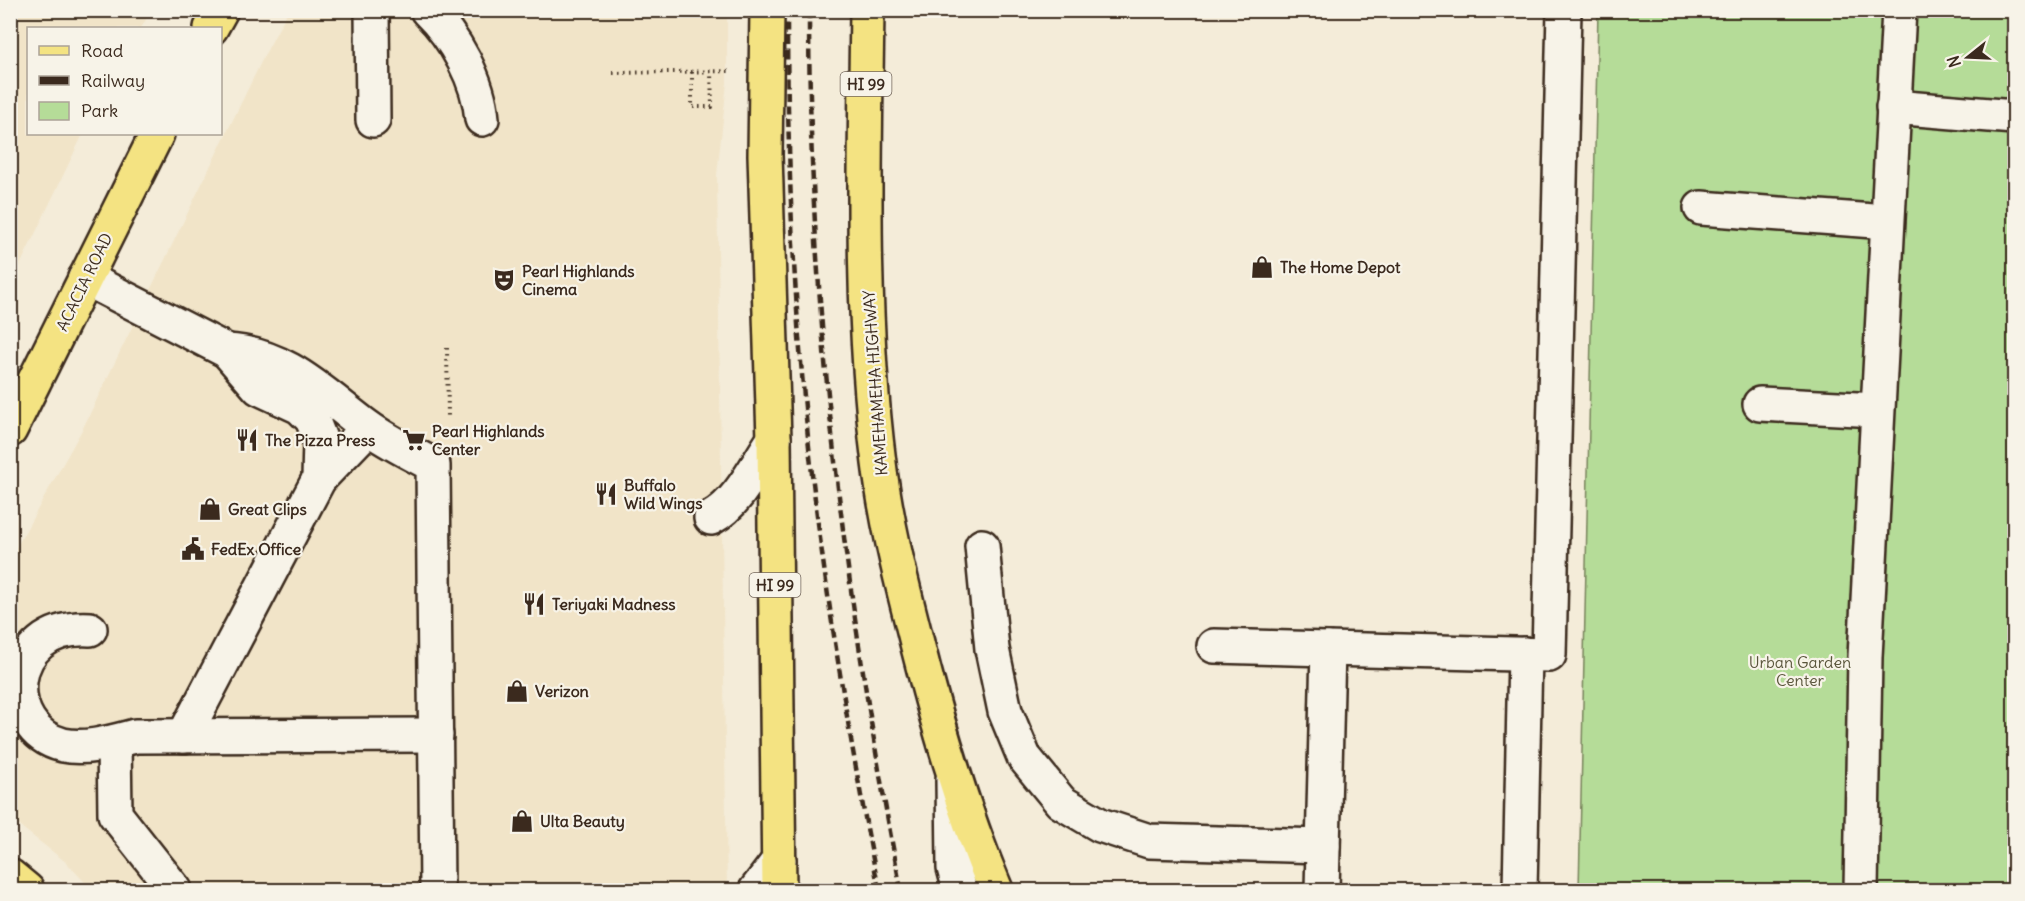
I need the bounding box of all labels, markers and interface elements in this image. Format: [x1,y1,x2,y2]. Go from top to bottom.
legend [27,27,222,135]
north arrow [1938,27,1998,87]
text: Road [81,39,124,62]
text: N [1943,53,1965,70]
text: Railway [81,69,145,92]
road number: HI 99 [840,72,892,96]
text: Park [81,99,118,122]
street label: ACACIA ROAD [52,230,116,334]
shop icon: The Home Depot [1249,254,1275,280]
place label: The Home Depot [1280,257,1401,278]
place label: Pearl Highlands Cinema [522,261,635,299]
theatre icon: Pearl Highlands Cinema [491,267,517,293]
street label: KAMEHAMEHA HIGHWAY [859,289,891,476]
place label: Pearl Highlands Center [432,421,545,459]
restaurant icon: The Pizza Press [234,427,260,453]
supermarket icon: Pearl Highlands Center [401,427,427,453]
place label: The Pizza Press [265,430,375,450]
place label: Buffalo Wild Wings [624,475,703,514]
restaurant icon: Buffalo Wild Wings [593,481,619,507]
shop icon: Great Clips [197,496,223,522]
place label: Great Clips [228,499,307,520]
public building icon: FedEx Office [180,536,206,562]
place label: FedEx Office [211,539,301,559]
road number: HI 99 [750,573,800,597]
restaurant icon: Teriyaki Madness [521,591,547,617]
place label: Teriyaki Madness [552,594,676,615]
park label: Urban Garden Center [1749,652,1851,690]
shop icon: Verizon [504,678,530,704]
place label: Verizon [535,681,589,701]
shop icon: Ulta Beauty [509,808,535,834]
place label: Ulta Beauty [540,811,625,832]

